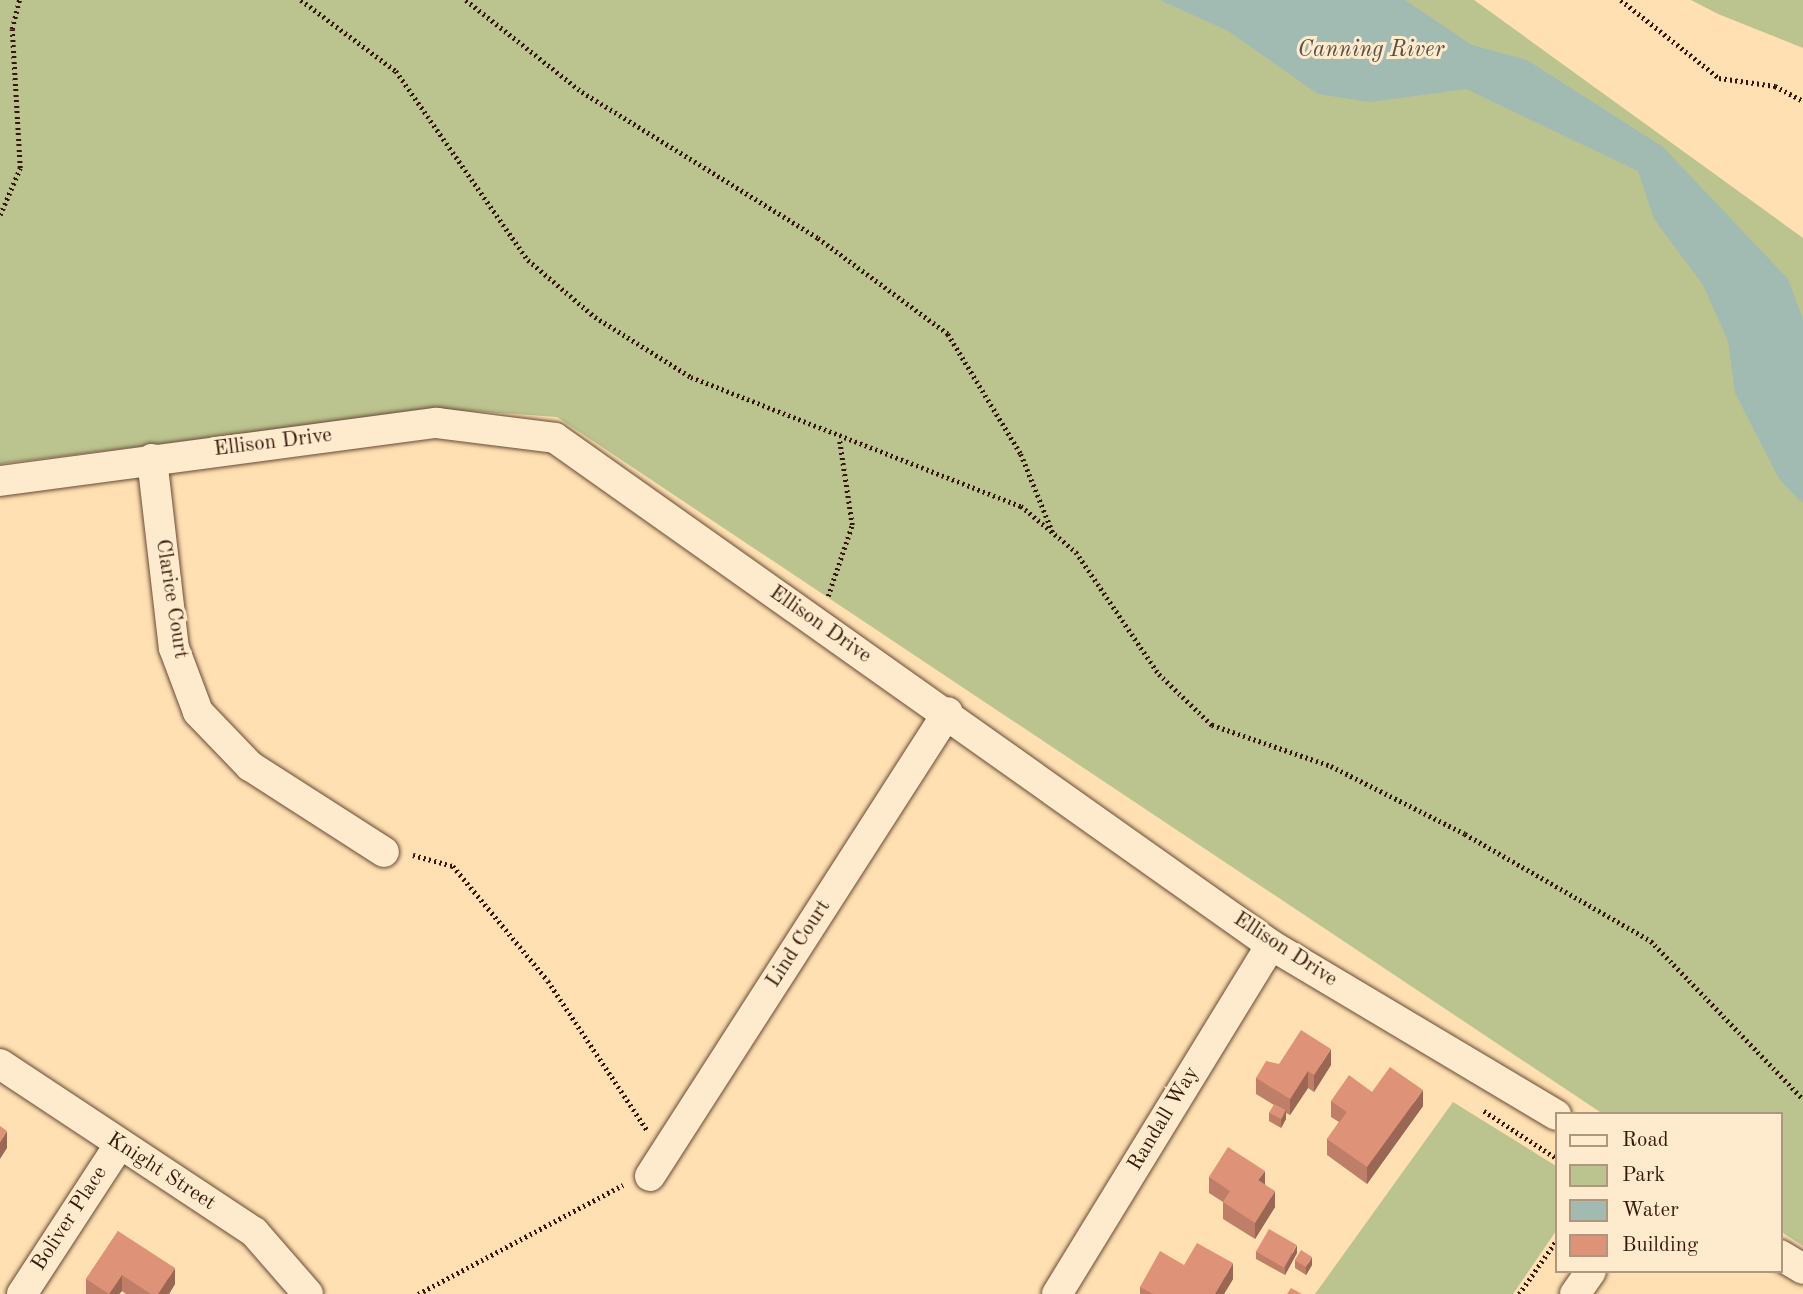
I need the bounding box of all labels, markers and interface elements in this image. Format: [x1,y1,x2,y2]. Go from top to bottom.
water label: Canning River [1298,36,1444,64]
street label: Ellison Drive [213,423,333,463]
street label: Clarice Court [149,537,193,661]
street label: Ellison Drive [764,581,876,669]
street label: Lind Court [761,895,837,993]
street label: Ellison Drive [1228,907,1342,993]
street label: Randall Way [1123,1062,1205,1176]
legend [1554,1112,1782,1273]
street label: Knight Street [102,1128,220,1216]
text: Road [1622,1130,1669,1151]
street label: Boliver Place [27,1162,113,1276]
text: Park [1622,1165,1665,1186]
text: Water [1622,1200,1679,1221]
text: Building [1622,1235,1698,1256]

